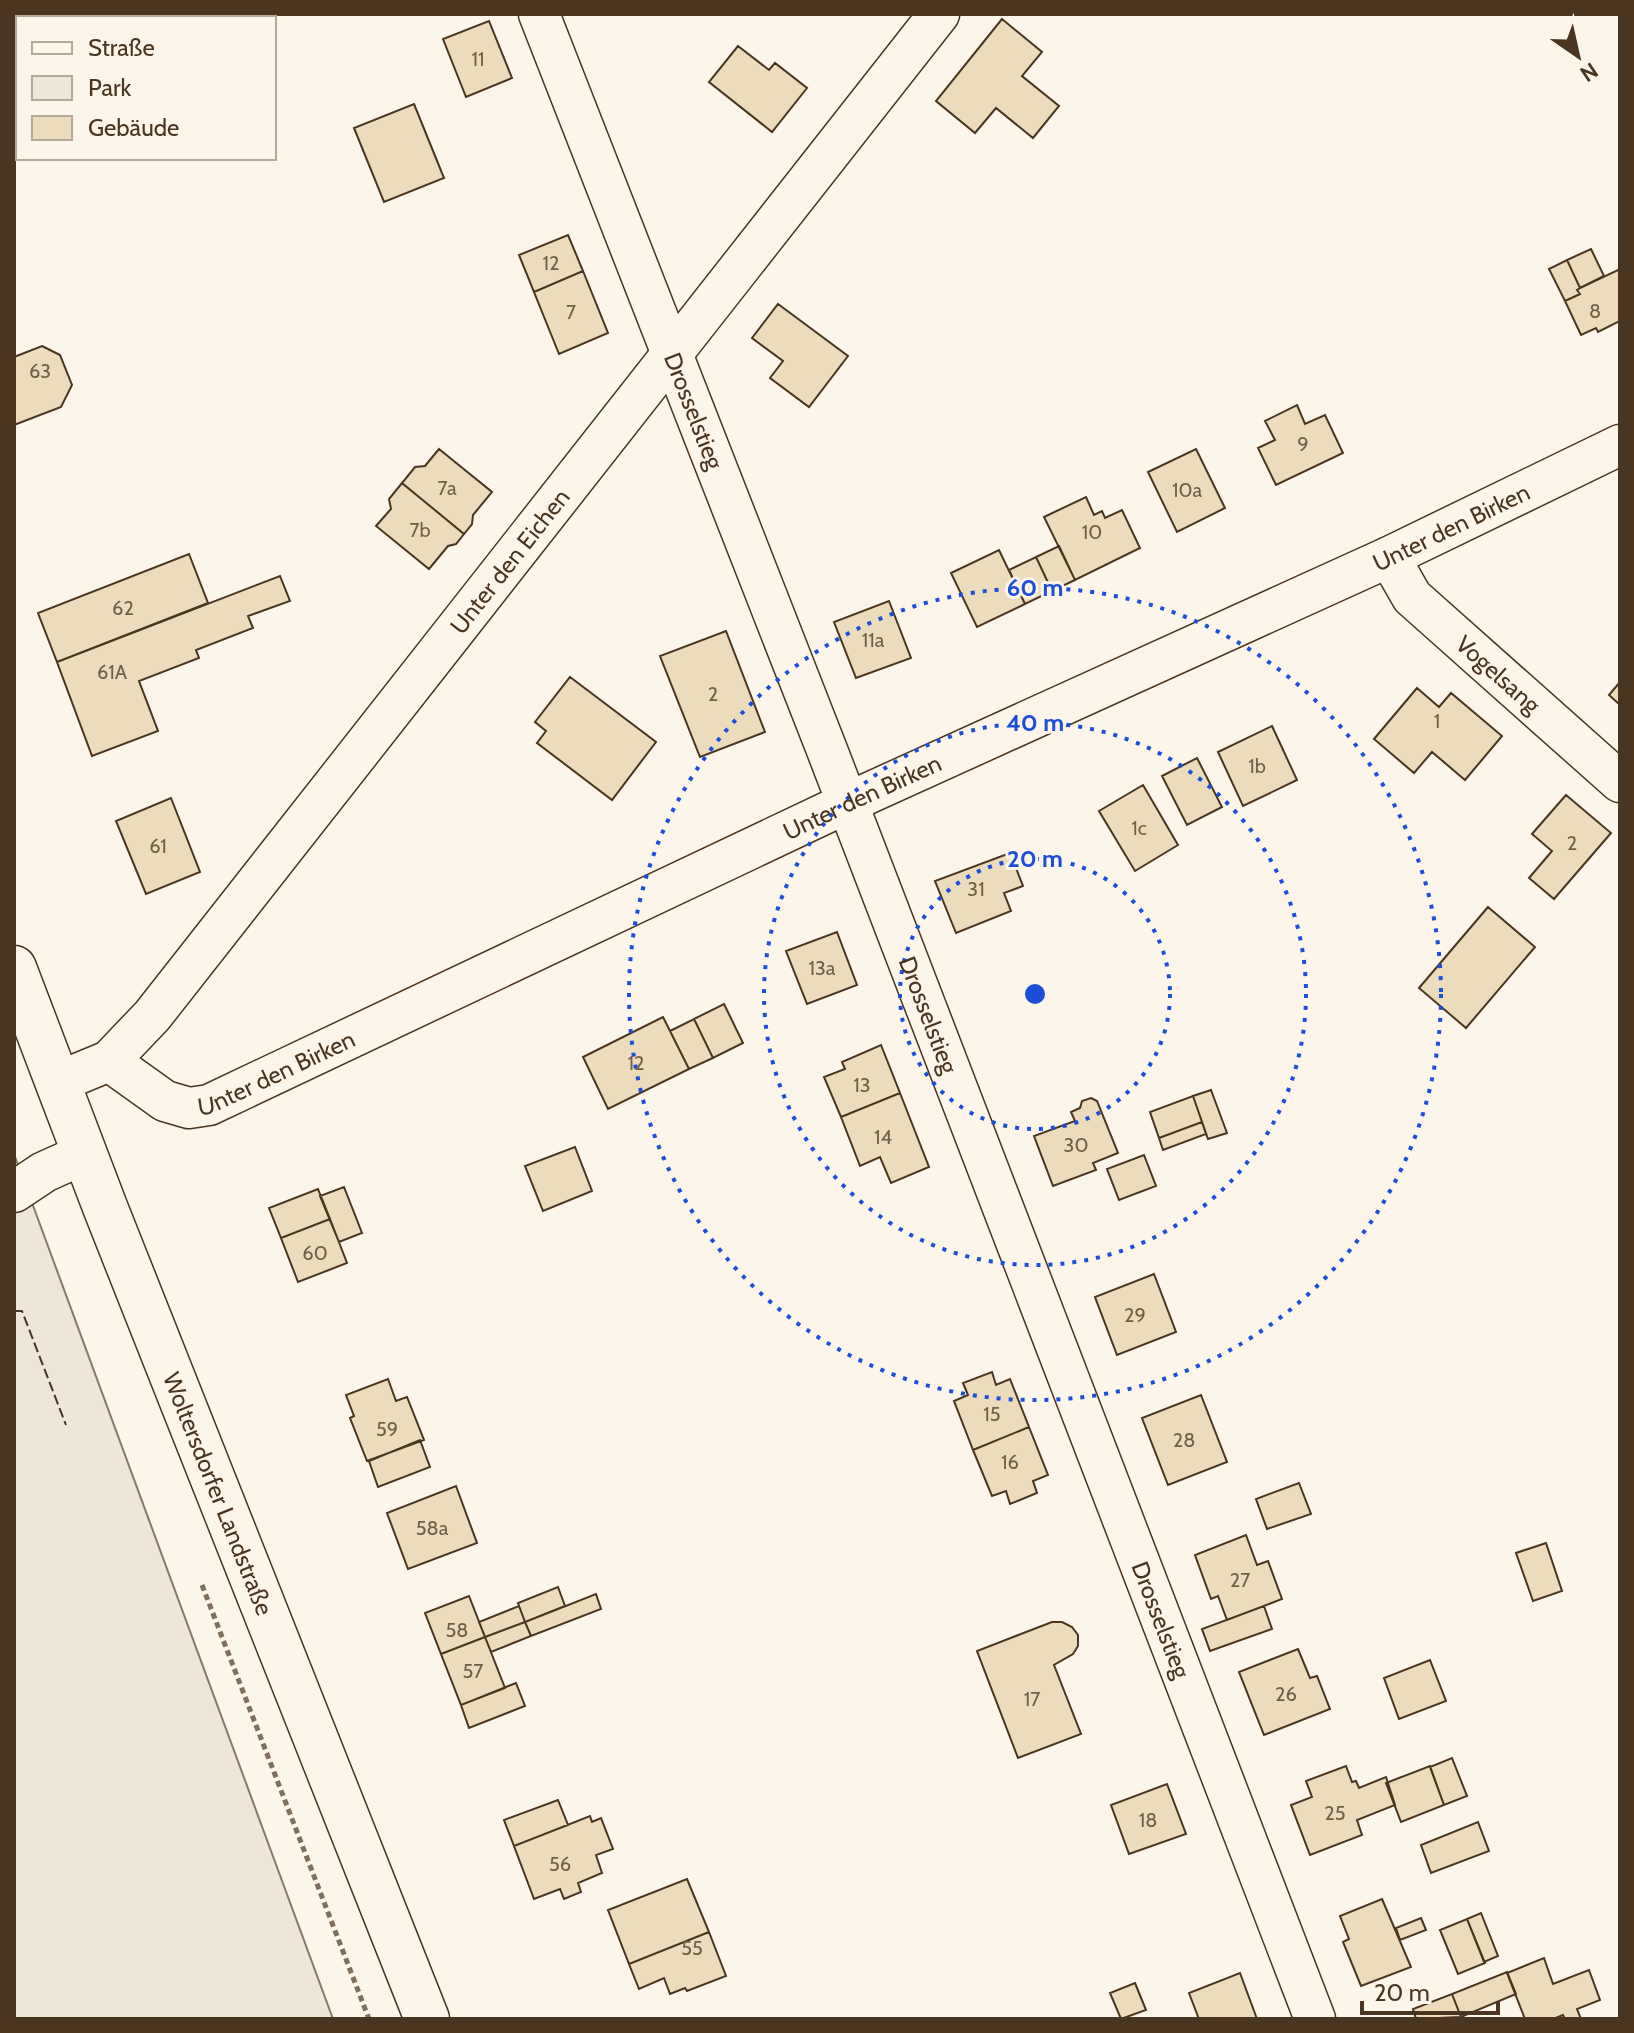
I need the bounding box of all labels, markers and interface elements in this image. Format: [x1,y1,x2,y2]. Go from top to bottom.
legend [16,16,276,160]
north arrow [1538,16,1618,96]
text: Straße [88,33,155,62]
house number: 11 [471,47,485,71]
text: N [1575,57,1603,88]
text: Park [88,73,131,102]
text: Gebäude [88,113,179,142]
house number: 12 [543,251,560,275]
house number: 8 [1589,299,1601,323]
house number: 7 [566,300,576,324]
street label: Drosselstieg [658,348,731,474]
house number: 63 [29,359,51,383]
house number: 9 [1297,432,1309,456]
house number: 7a [438,476,457,500]
street label: Unter den Birken [1368,477,1534,577]
house number: 10a [1172,478,1202,502]
street label: Unter den Eichen [443,483,575,639]
house number: 7b [409,518,431,542]
house number: 10 [1082,520,1102,544]
text: 60 m [1007,573,1063,602]
house number: 62 [112,596,134,620]
house number: 11a [862,628,885,652]
street label: Vogelsang [1450,629,1548,720]
house number: 61A [97,660,128,684]
house number: 2 [708,682,718,706]
text: 40 m [1006,708,1064,737]
house number: 1 [1434,709,1440,733]
street label: Unter den Birken [778,748,945,846]
house number: 1b [1248,754,1266,778]
house number: 1c [1131,816,1147,840]
house number: 2 [1567,831,1577,855]
house number: 61 [149,834,167,858]
text: 20 m [1007,844,1063,873]
house number: 31 [967,877,985,901]
street label: Drosselstieg [893,952,965,1078]
house number: 13a [809,956,836,980]
centre of rings [1021,980,1049,1008]
street label: Unter den Birken [196,1024,359,1121]
house number: 12 [628,1051,645,1075]
house number: 13 [853,1073,871,1097]
house number: 14 [874,1125,892,1149]
house number: 30 [1064,1133,1088,1157]
house number: 60 [302,1241,328,1265]
house number: 29 [1124,1303,1146,1327]
street label: Woltersdorfer Landstraße [157,1368,280,1619]
house number: 15 [983,1402,1001,1426]
house number: 59 [376,1417,398,1441]
house number: 28 [1173,1428,1195,1452]
house number: 16 [1001,1450,1019,1474]
house number: 58a [416,1516,449,1540]
street label: Drosselstieg [1126,1557,1197,1683]
house number: 27 [1230,1568,1250,1592]
house number: 58 [446,1618,468,1642]
house number: 57 [463,1659,483,1683]
house number: 26 [1275,1682,1297,1706]
house number: 17 [1024,1687,1040,1711]
house number: 25 [1324,1801,1346,1825]
house number: 18 [1139,1808,1157,1832]
house number: 56 [549,1852,571,1876]
house number: 55 [681,1936,703,1960]
scale bar [1362,1965,1498,2015]
text: 20 m [1374,1978,1430,2007]

